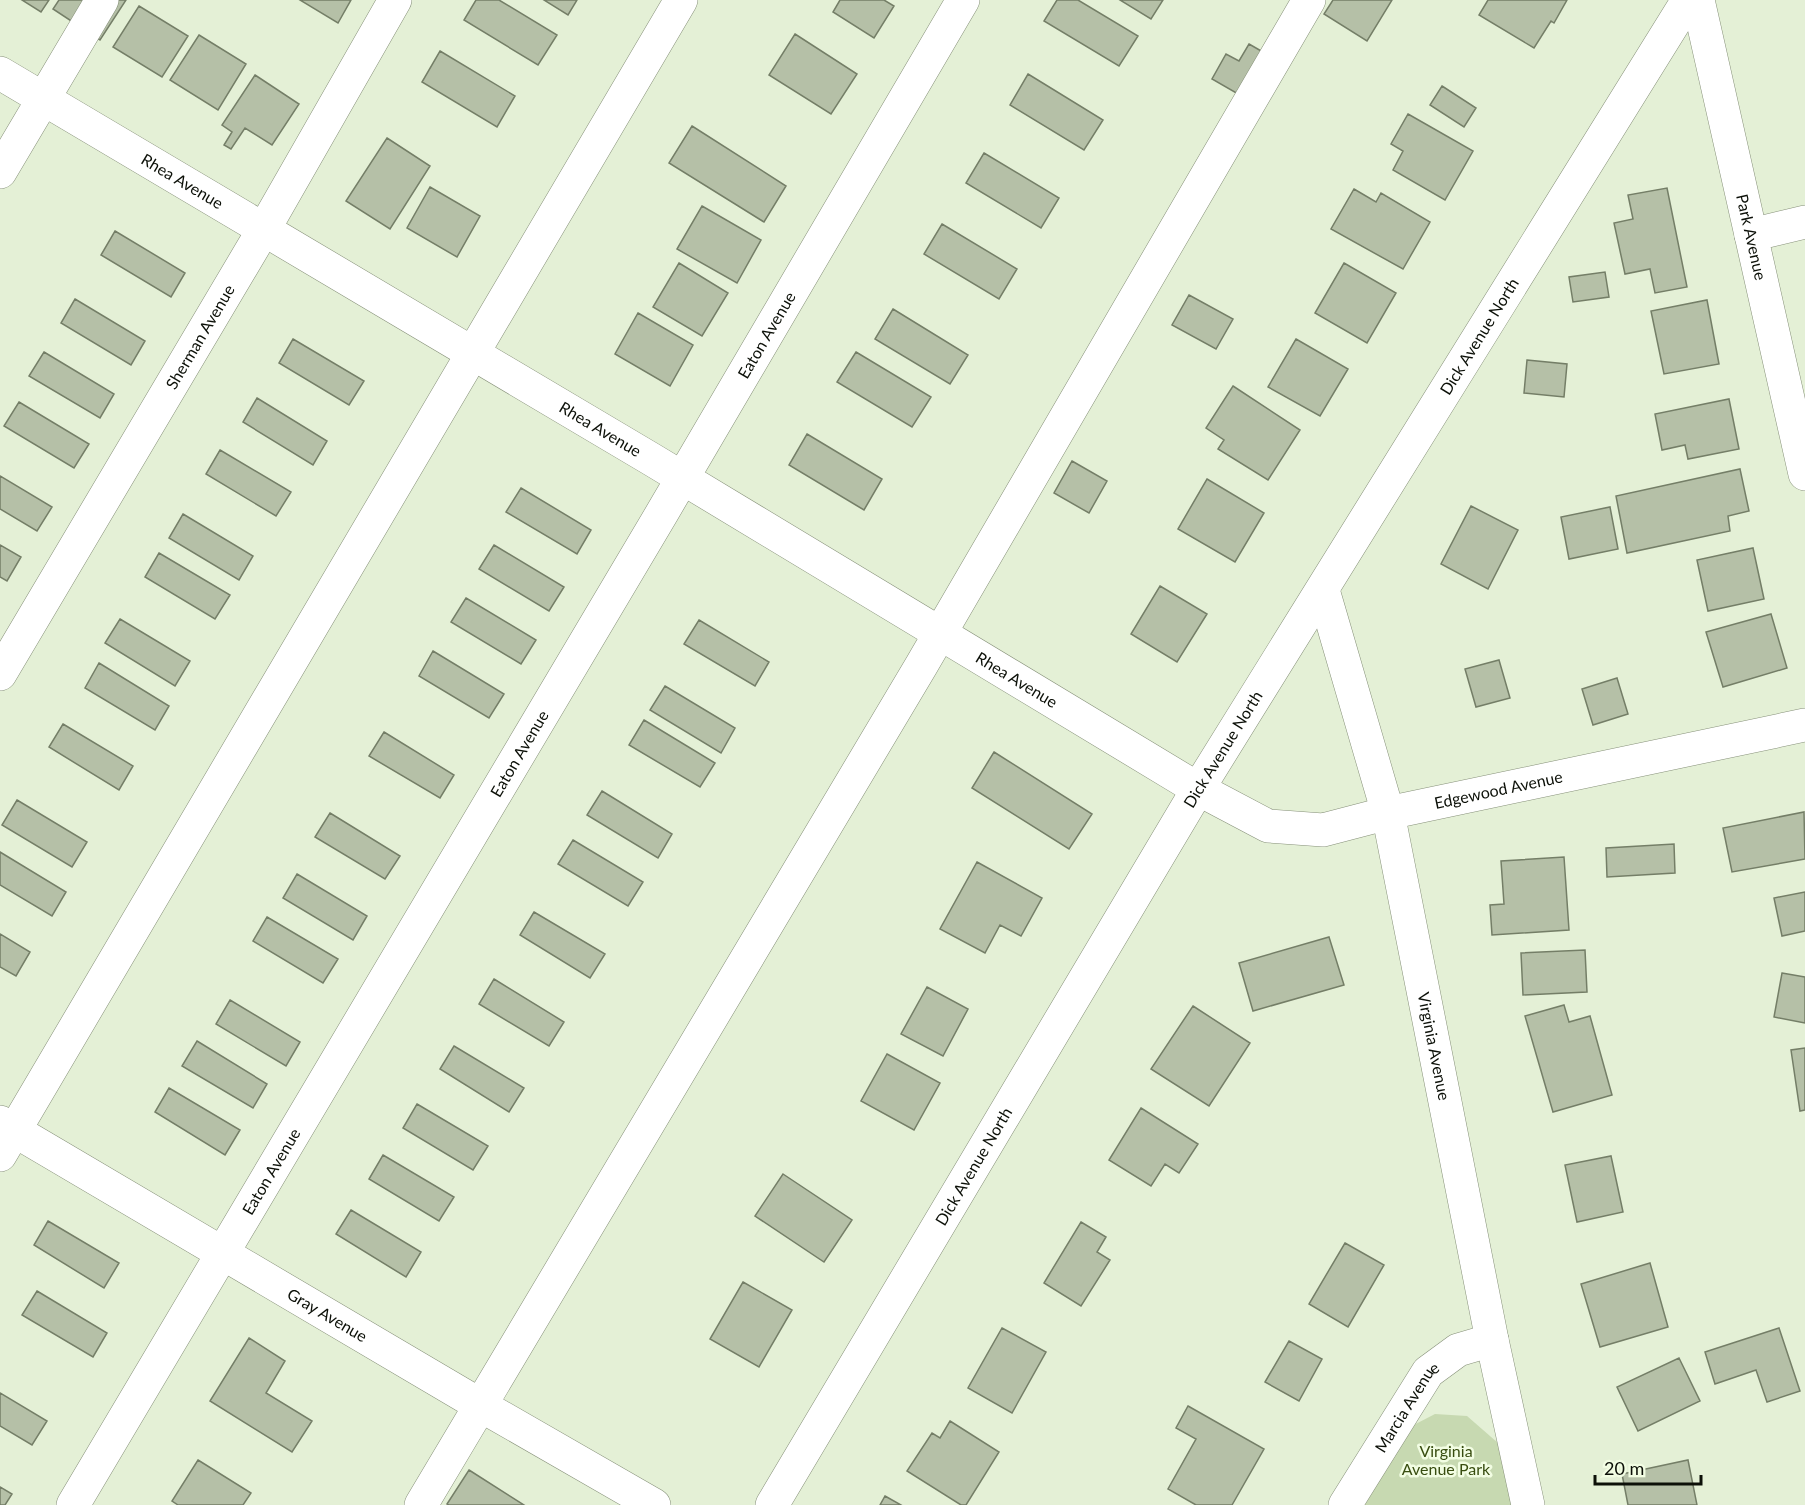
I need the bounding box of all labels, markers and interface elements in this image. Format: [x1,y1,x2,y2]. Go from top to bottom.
street label: Rhea Avenue [138,149,227,212]
street label: Park Avenue [1733,192,1771,282]
street label: Dick Avenue North [1435,274,1522,398]
street label: Sherman Avenue [161,281,238,392]
street label: Eaton Avenue [733,288,799,382]
street label: Rhea Avenue [556,397,645,460]
street label: Rhea Avenue [973,647,1061,711]
street label: Dick Avenue North [1179,687,1266,811]
street label: Eaton Avenue [486,707,552,800]
street label: Edgewood Avenue [1432,766,1564,812]
street label: Virginia Avenue [1415,990,1454,1102]
street label: Dick Avenue North [931,1104,1015,1229]
street label: Eaton Avenue [238,1124,304,1218]
street label: Gray Avenue [284,1284,371,1345]
street label: Marcia Avenue [1370,1357,1442,1456]
park label: Virginia Avenue Park [1402,1441,1491,1478]
scale bar [1595,1448,1702,1486]
text: 20 m [1604,1457,1644,1479]

